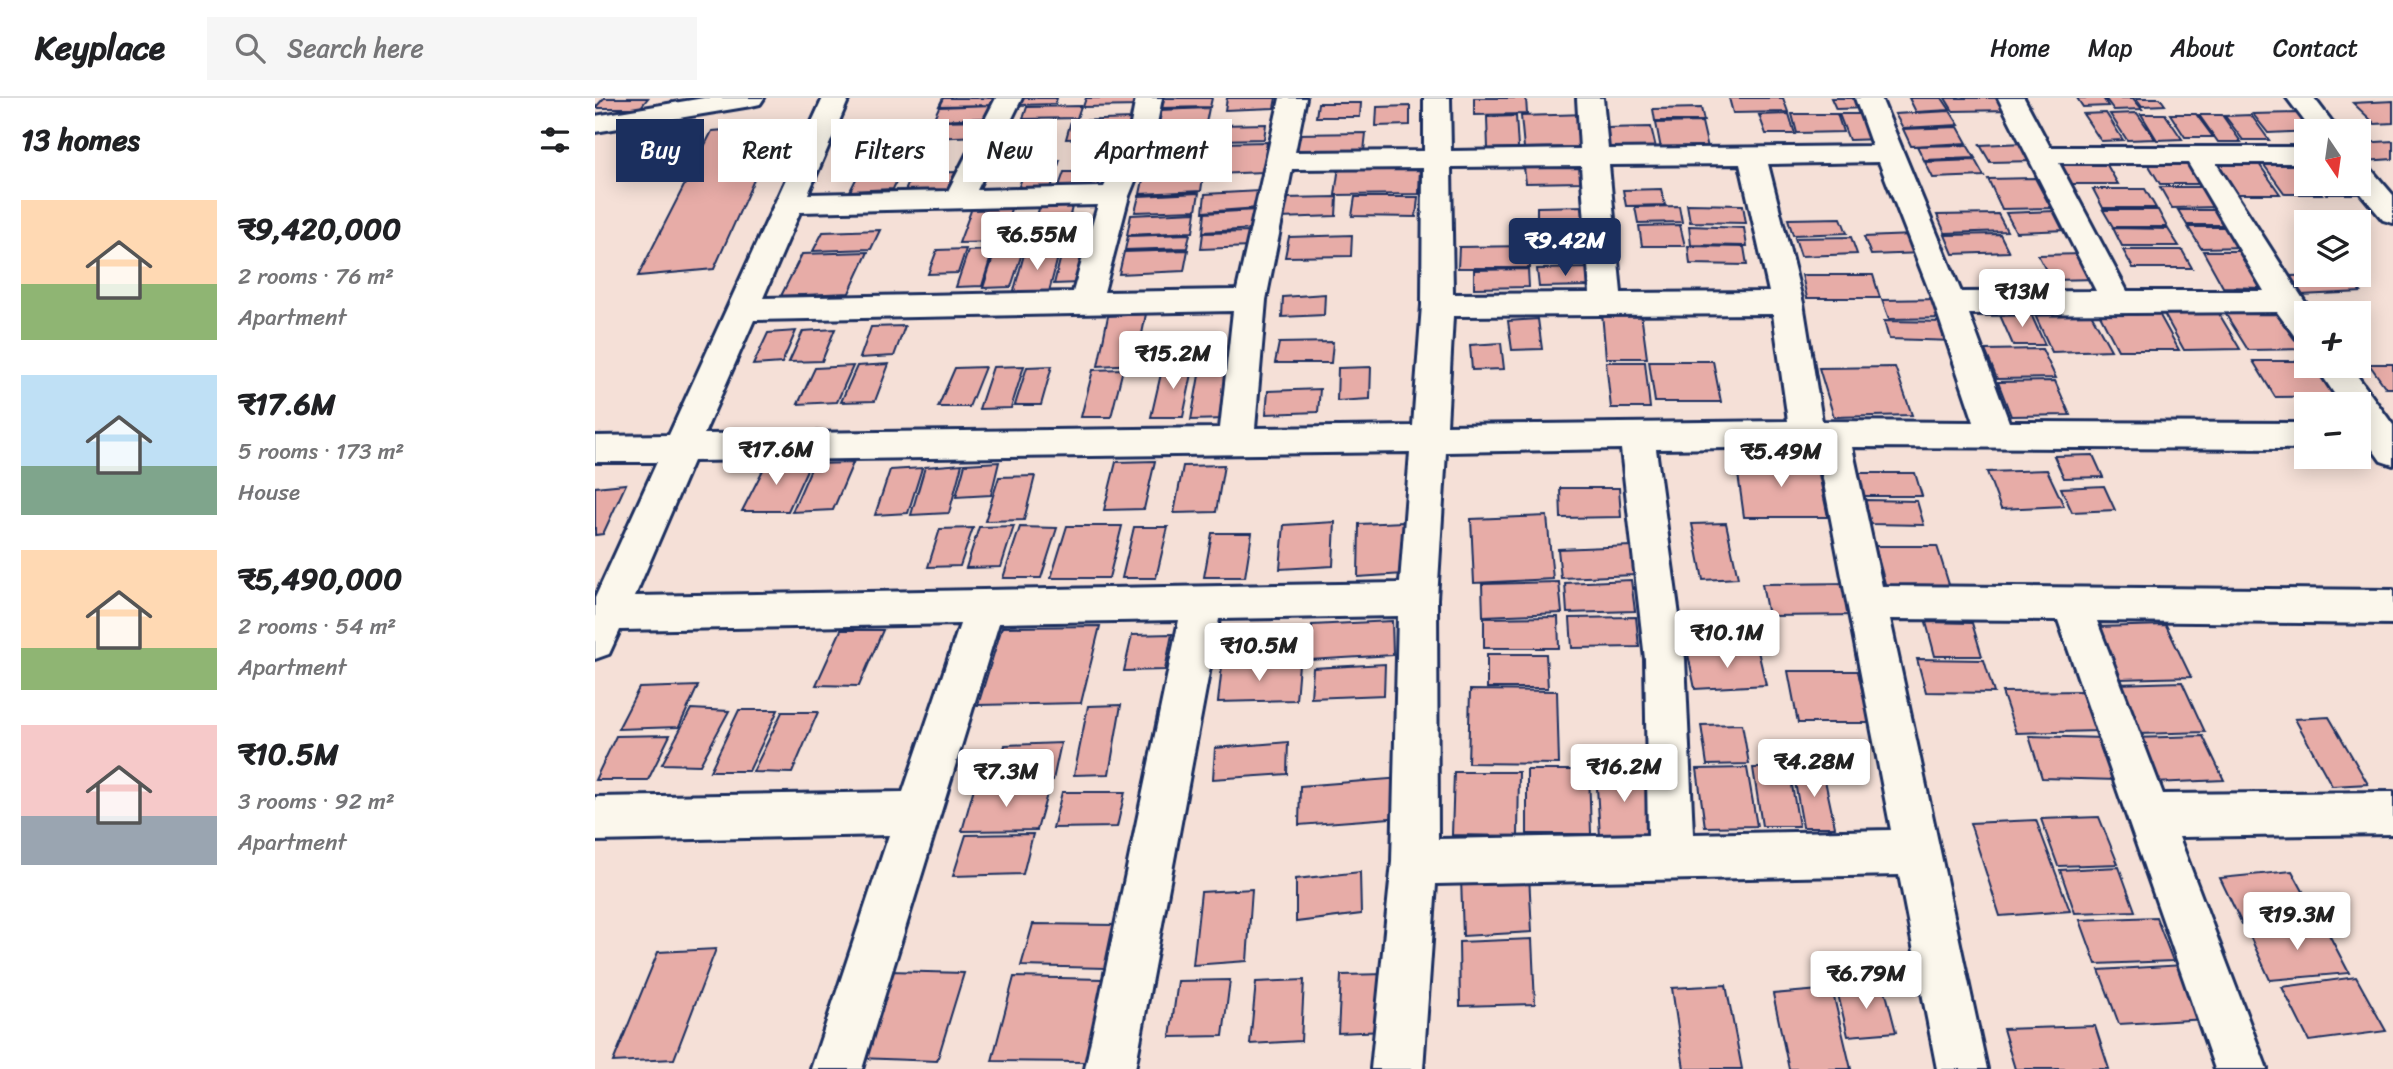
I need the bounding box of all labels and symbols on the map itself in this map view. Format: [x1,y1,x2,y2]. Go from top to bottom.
north arrow [2294,119,2371,196]
pin: ₹6.55M [980,212,1094,272]
pin: ₹9.42M [1508,218,1622,278]
pin: ₹13M [1981,270,2063,329]
pin: ₹15.2M [1116,331,1230,391]
pin: ₹17.6M [719,428,833,487]
pin: ₹5.49M [1724,430,1838,489]
pin: ₹10.1M [1670,610,1784,670]
pin: ₹10.5M [1202,624,1316,683]
pin: ₹4.28M [1757,740,1871,799]
pin: ₹16.2M [1567,744,1681,804]
pin: ₹7.3M [957,750,1055,809]
pin: ₹19.3M [2240,892,2354,952]
pin: ₹6.79M [1809,951,1923,1011]

